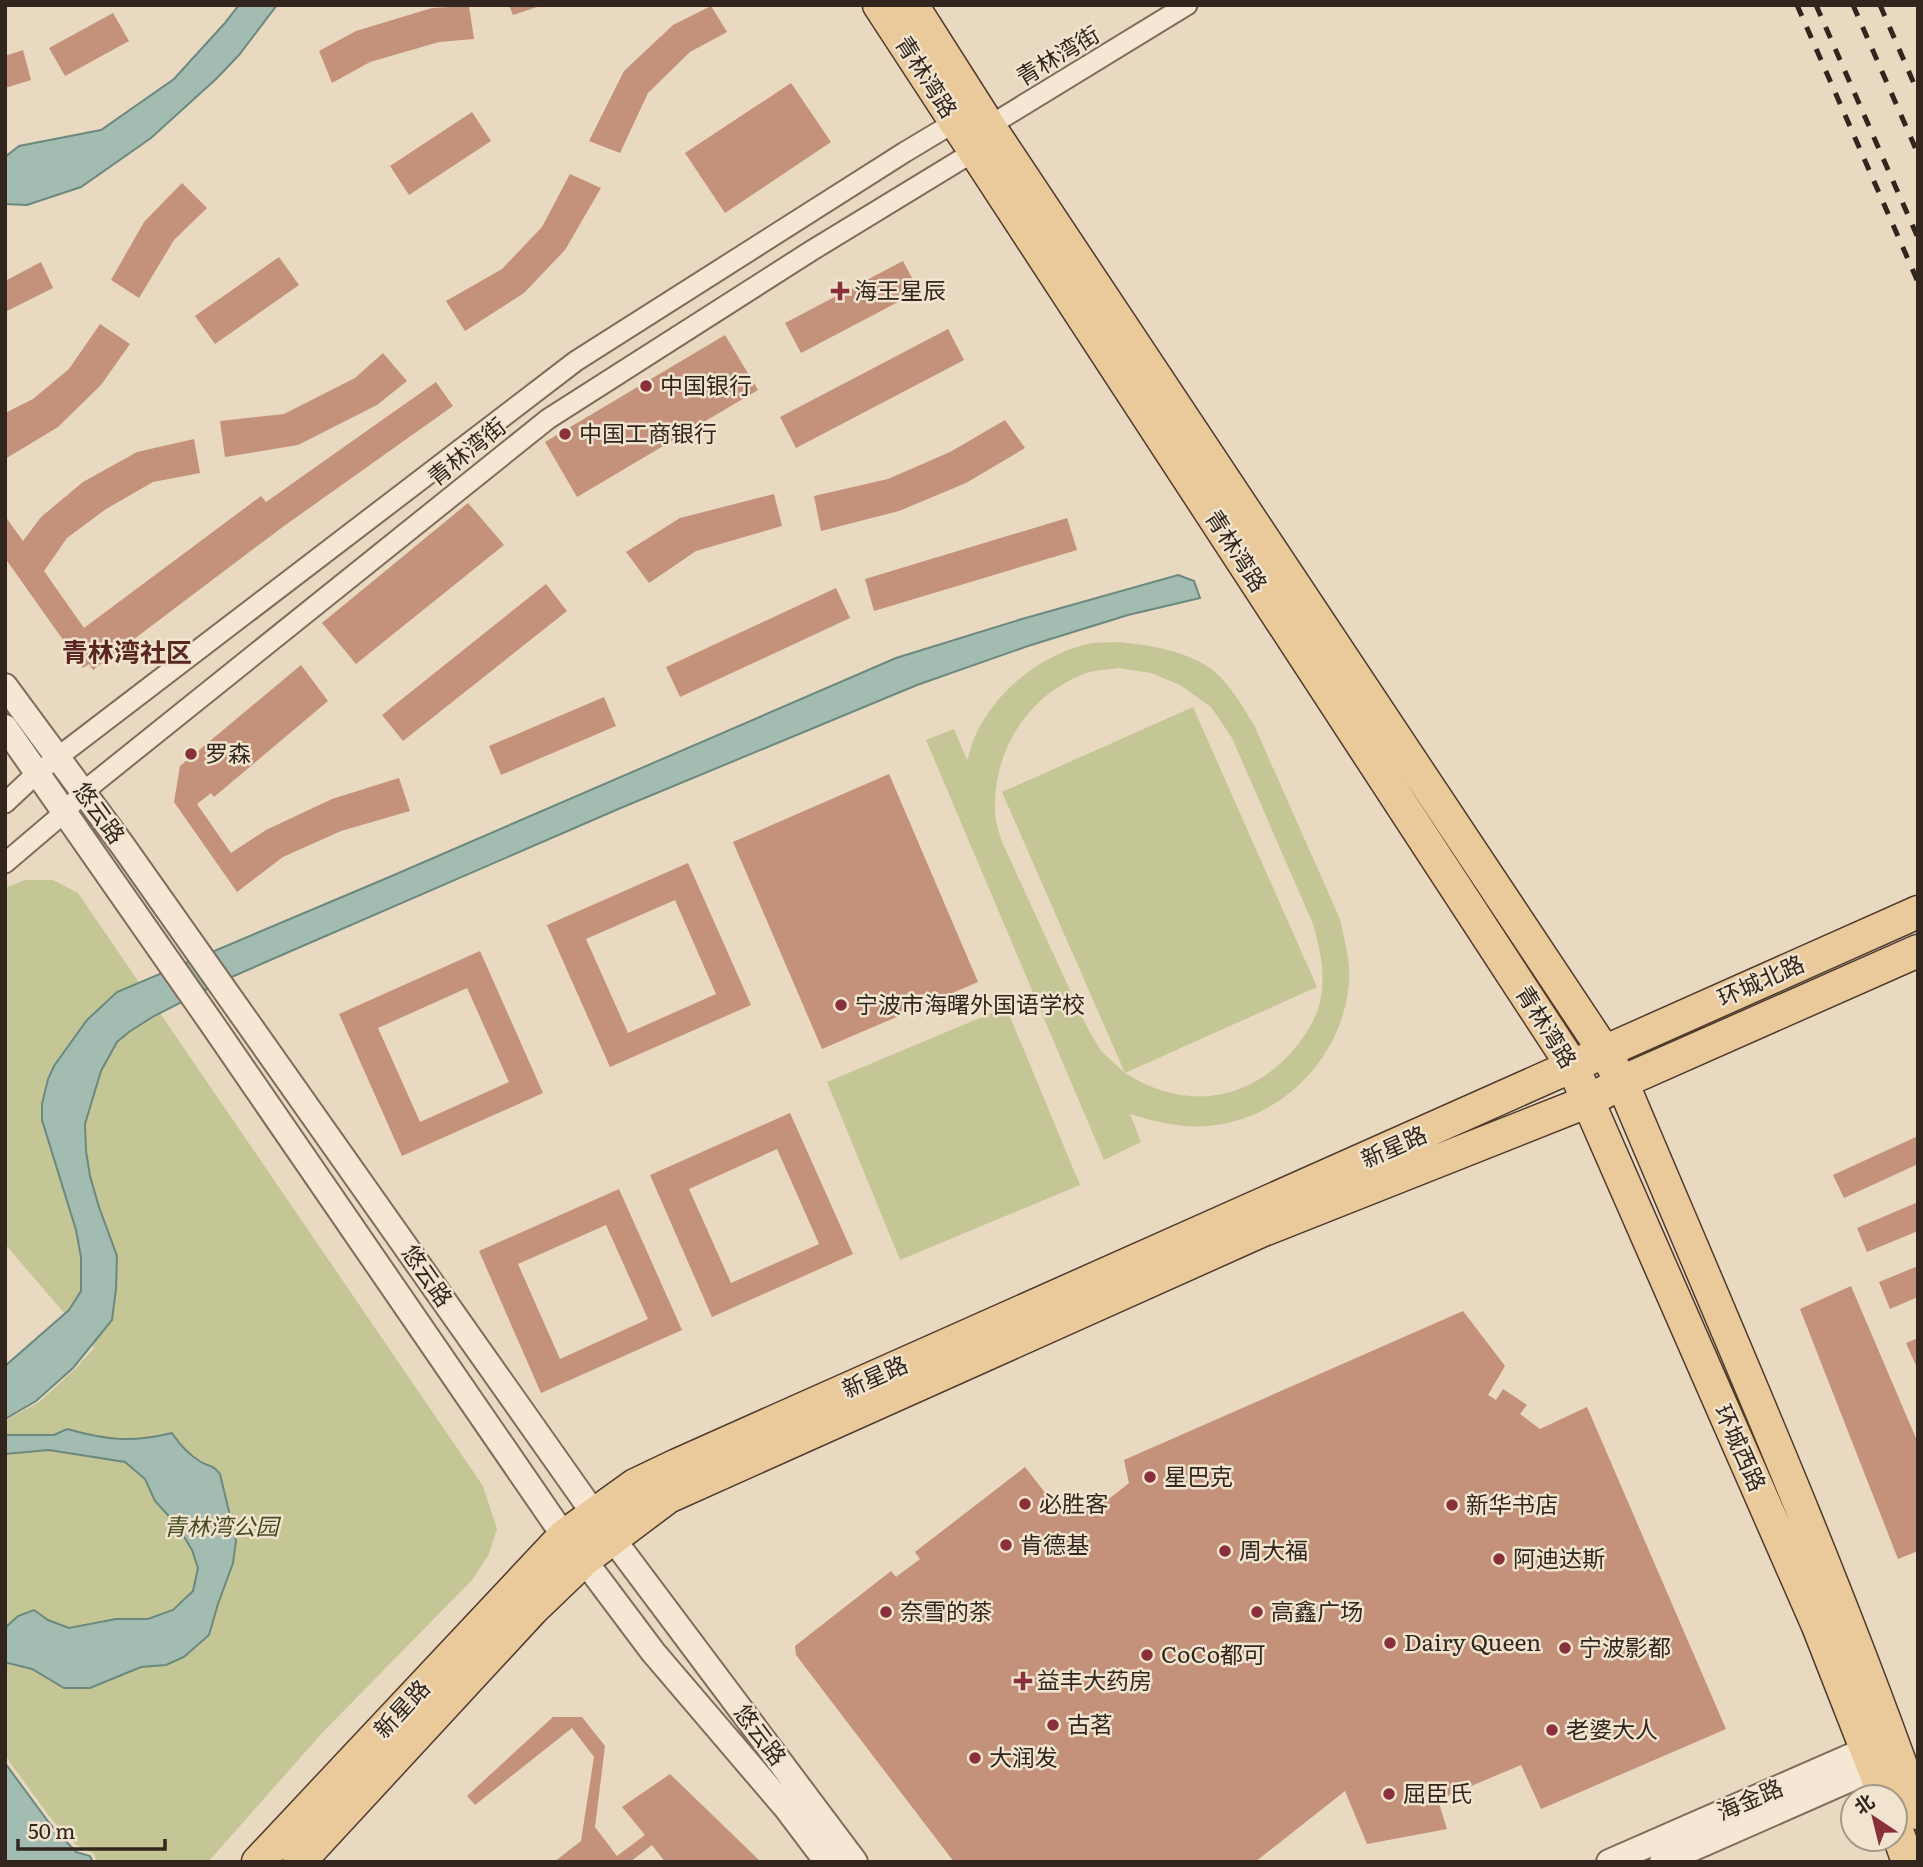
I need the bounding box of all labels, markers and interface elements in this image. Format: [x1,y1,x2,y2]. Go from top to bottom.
street label: 青林湾街 [1009,16,1105,93]
street label: 青林湾路 [888,28,967,124]
place label: 海王星辰 [854,272,946,306]
marker: 海王星辰 [832,283,848,299]
place label: 中国银行 [660,367,752,401]
marker: 中国银行 [638,378,654,394]
street label: 青林湾街 [419,408,512,493]
place label: 中国工商银行 [579,415,717,449]
marker: 中国工商银行 [557,426,573,442]
street label: 青林湾路 [1198,502,1277,598]
district label: 青林湾社区 [62,631,192,670]
place label: 罗森 [205,735,251,769]
marker: 罗森 [183,746,199,762]
street label: 悠云路 [67,774,135,850]
street label: 环城北路 [1711,945,1809,1013]
street label: 青林湾路 [1509,978,1586,1074]
place label: 宁波市海曙外国语学校 [855,986,1085,1020]
marker: 宁波市海曙外国语学校 [833,997,849,1013]
street label: 新星路 [1355,1116,1432,1175]
street label: 悠云路 [395,1237,462,1313]
street label: 新星路 [836,1346,913,1405]
street label: 环城西路 [1708,1398,1776,1496]
place label: 星巴克 [1164,1458,1233,1492]
marker: 星巴克 [1142,1469,1158,1485]
place label: 必胜客 [1039,1485,1108,1519]
place label: 新华书店 [1466,1486,1558,1520]
marker: 必胜客 [1017,1496,1033,1512]
marker: 新华书店 [1444,1497,1460,1513]
park label: 青林湾公园 [164,1508,282,1542]
place label: 肯德基 [1020,1526,1089,1560]
place label: 周大福 [1239,1532,1308,1566]
marker: 肯德基 [998,1537,1014,1553]
place label: 阿迪达斯 [1513,1540,1605,1574]
marker: 周大福 [1217,1543,1233,1559]
marker: 阿迪达斯 [1491,1551,1507,1567]
place label: 奈雪的茶 [900,1593,992,1627]
place label: 高鑫广场 [1271,1593,1363,1627]
marker: 奈雪的茶 [878,1604,894,1620]
marker: 高鑫广场 [1249,1604,1265,1620]
place label: Dairy Queen [1404,1624,1541,1658]
place label: 宁波影都 [1579,1629,1671,1663]
marker: Dairy Queen [1382,1635,1398,1651]
place label: CoCo都可 [1161,1636,1266,1670]
marker: 宁波影都 [1557,1640,1573,1656]
marker: CoCo都可 [1139,1647,1155,1663]
place label: 益丰大药房 [1037,1662,1152,1696]
street label: 新星路 [365,1671,436,1744]
marker: 益丰大药房 [1015,1673,1031,1689]
street label: 悠云路 [727,1696,796,1772]
place label: 古茗 [1067,1706,1113,1740]
place label: 老婆大人 [1566,1711,1658,1745]
marker: 古茗 [1045,1717,1061,1733]
marker: 老婆大人 [1544,1722,1560,1738]
place label: 大润发 [989,1739,1058,1773]
marker: 大润发 [967,1750,983,1766]
street label: 海金路 [1711,1769,1788,1827]
place label: 屈臣氏 [1403,1775,1472,1809]
north arrow [1839,1783,1909,1853]
marker: 屈臣氏 [1381,1786,1397,1802]
text: 北 [1848,1786,1879,1820]
scale bar [18,1808,164,1852]
text: 50 m [28,1814,75,1845]

